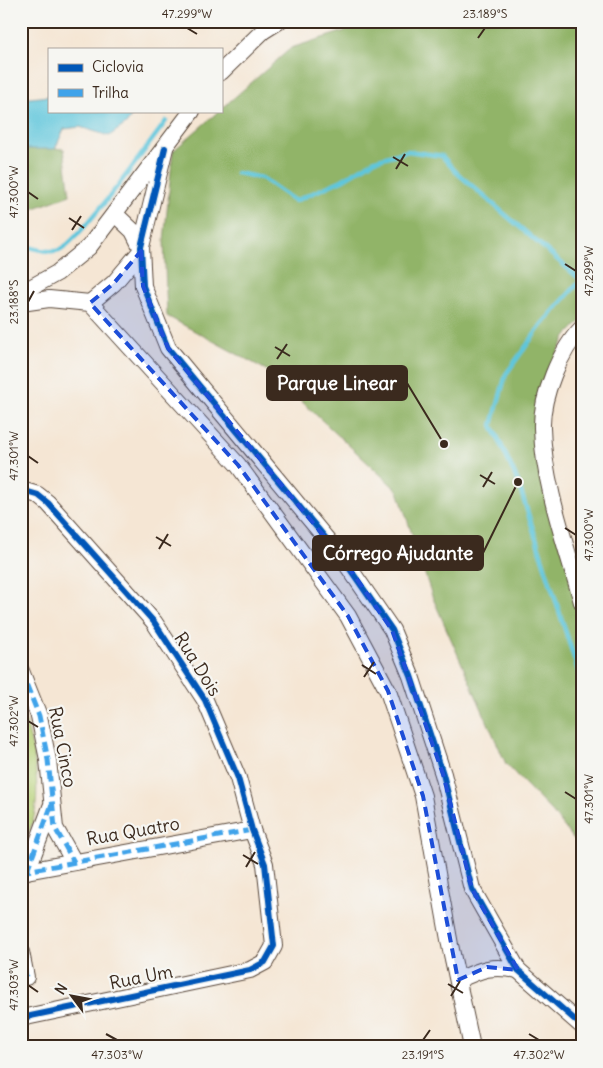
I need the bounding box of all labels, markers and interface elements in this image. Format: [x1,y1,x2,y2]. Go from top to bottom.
text: 47.299°W [162,6,212,21]
text: 23.189°S [463,6,508,21]
legend [48,48,222,112]
text: Ciclovia [92,57,144,76]
text: Trilha [92,83,129,102]
text: 47.300°W [6,166,21,218]
text: 47.299°W [581,246,596,296]
text: 23.188°S [6,279,21,324]
callout: Parque Linear [267,366,407,400]
text: Parque Linear [277,371,397,395]
text: 47.301°W [6,431,21,481]
text: 47.300°W [581,509,596,561]
callout: Córrego Ajudante [313,536,483,570]
text: Córrego Ajudante [323,541,473,565]
street label: Rua Dois [169,628,227,700]
text: 47.302°W [6,695,21,747]
street label: Rua Cinco [44,705,82,789]
text: 47.301°W [581,774,596,824]
street label: Rua Quatro [85,812,181,850]
text: 47.303°W [6,959,21,1011]
street label: Rua Um [107,960,175,994]
north arrow [48,970,98,1020]
text: N [51,980,71,998]
text: 47.303°W [91,1047,143,1062]
text: 23.191°S [402,1047,445,1062]
text: 47.302°W [513,1047,565,1062]

